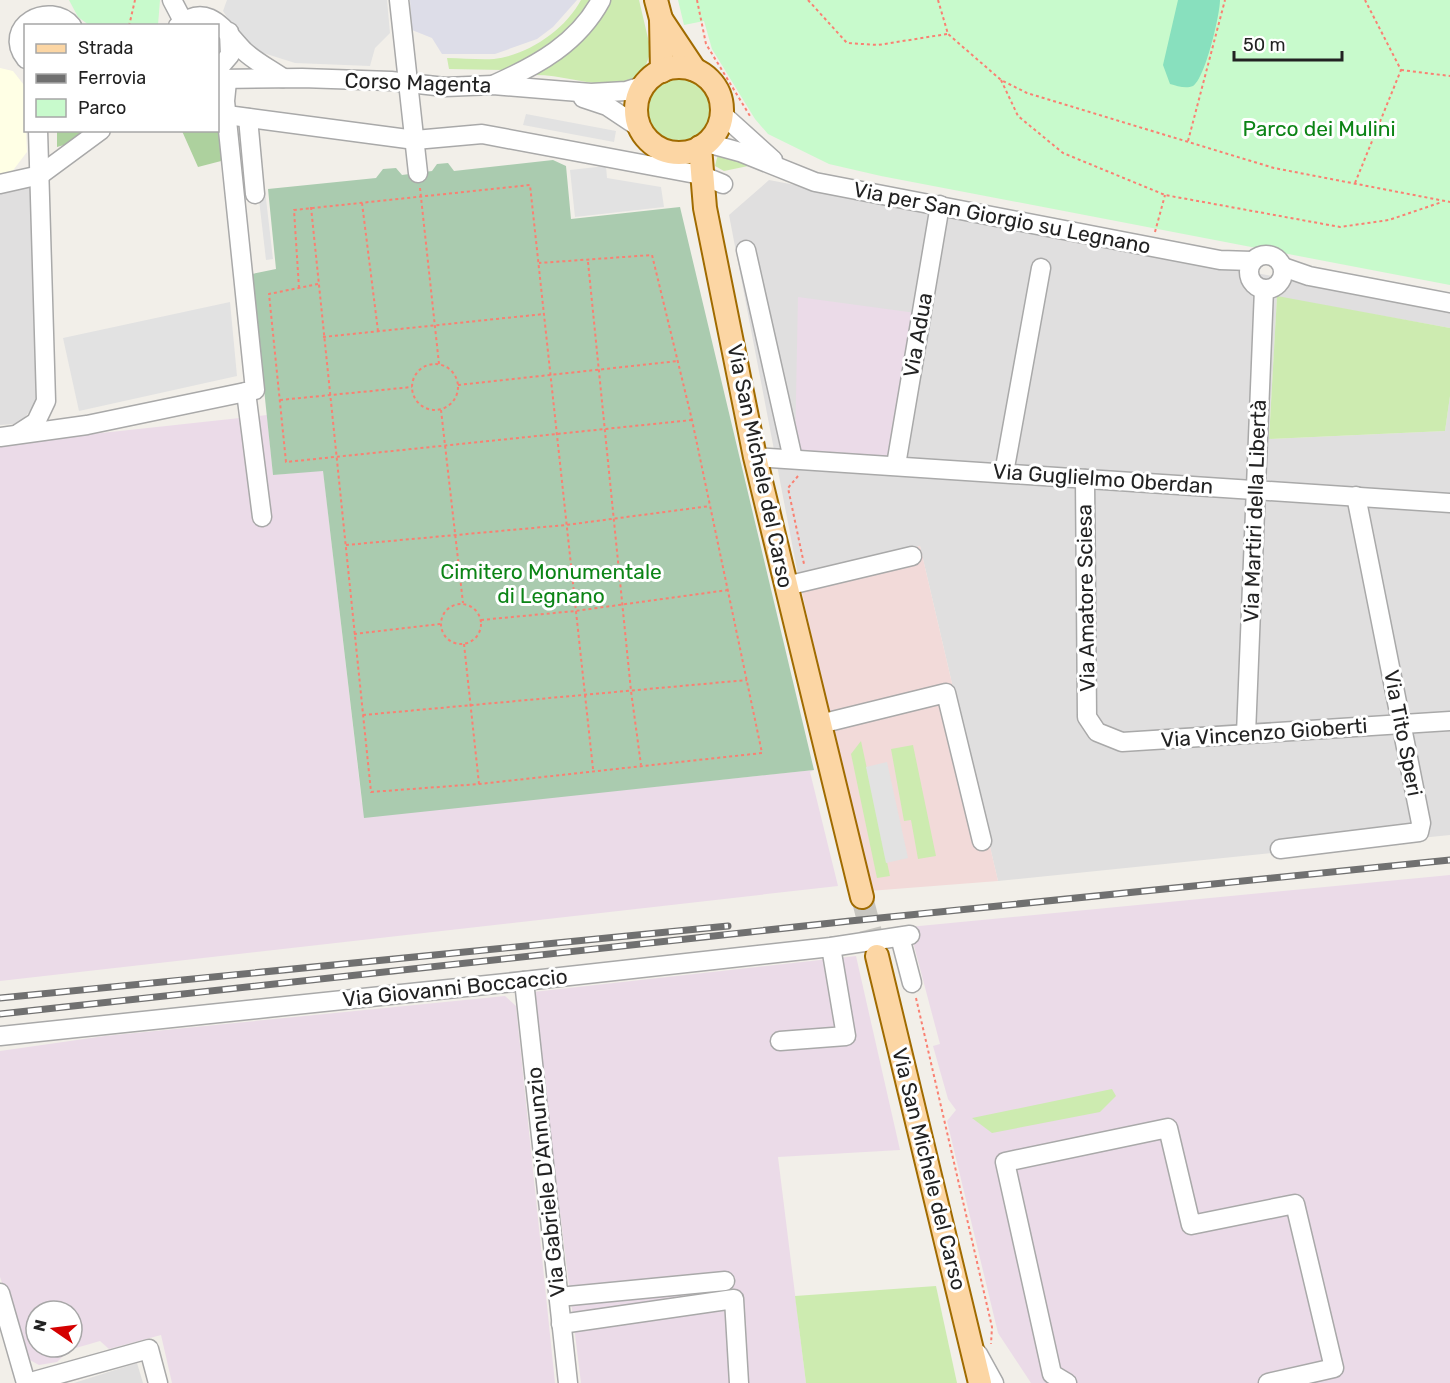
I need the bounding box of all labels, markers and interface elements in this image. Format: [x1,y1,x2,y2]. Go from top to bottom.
legend [24,24,219,132]
scale bar [1234,24,1342,62]
text: 50 m [1243,34,1286,56]
text: Strada [78,37,134,59]
text: Ferrovia [78,67,146,89]
street label: Corso Magenta [344,67,492,98]
text: Parco [78,97,126,119]
park label: Parco dei Mulini [1242,116,1396,141]
street label: Via per San Giorgio su Legnano [851,176,1153,259]
street label: Via Adua [898,291,937,379]
street label: Via San Michele del Carso [722,342,799,590]
street label: Via Martiri della Libertà [1238,399,1271,623]
street label: Via Guglielmo Oberdan [992,458,1214,499]
street label: Via Amatore Sciesa [1071,504,1100,692]
park label: Cimitero Monumentale di Legnano [440,559,662,608]
street label: Via Tito Speri [1379,668,1428,798]
street label: Via Vincenzo Gioberti [1160,713,1368,752]
street label: Via Giovanni Boccaccio [341,963,569,1012]
street label: Via San Michele del Carso [887,1045,972,1293]
street label: Via Gabriele D'Annunzio [521,1066,570,1298]
north arrow [24,1299,84,1359]
text: N [29,1318,51,1333]

